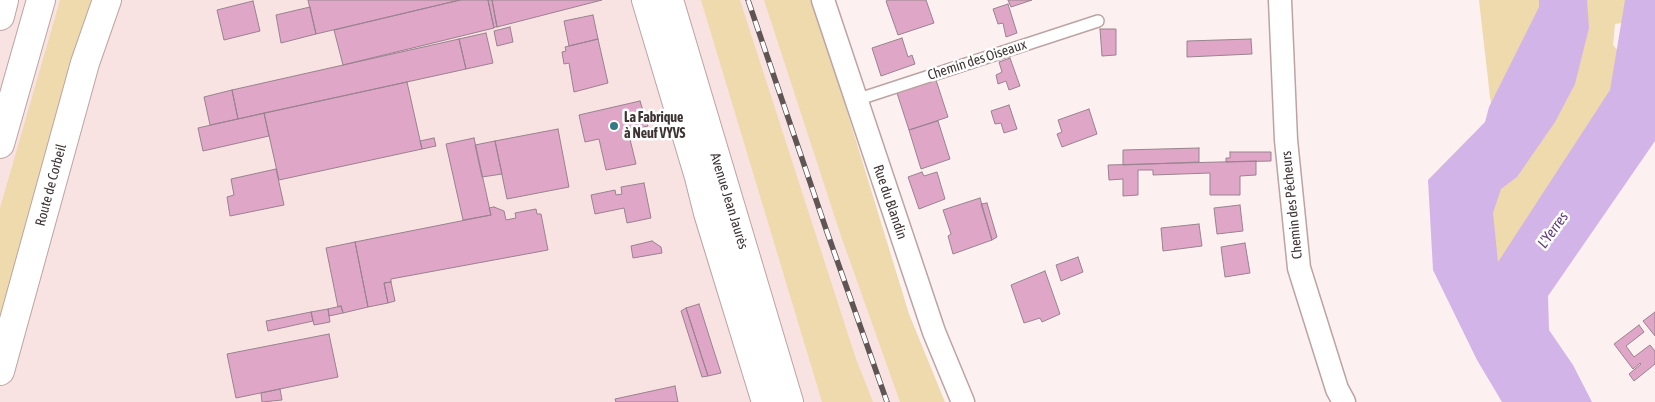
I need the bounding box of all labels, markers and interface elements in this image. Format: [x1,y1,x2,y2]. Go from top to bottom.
street label: Chemin des Oiseaux [925,36,1029,84]
place label: La Fabrique à Neuf VYVS [624,110,685,142]
marker: La Fabrique à Neuf VYVS [608,120,620,132]
street label: Route de Corbeil [32,142,70,228]
street label: Chemin des Pêcheurs [1278,150,1306,260]
street label: Avenue Jean Jaurès [706,151,752,251]
street label: Rue du Blandin [869,163,911,241]
water label: L'Yerres [1534,208,1572,252]

